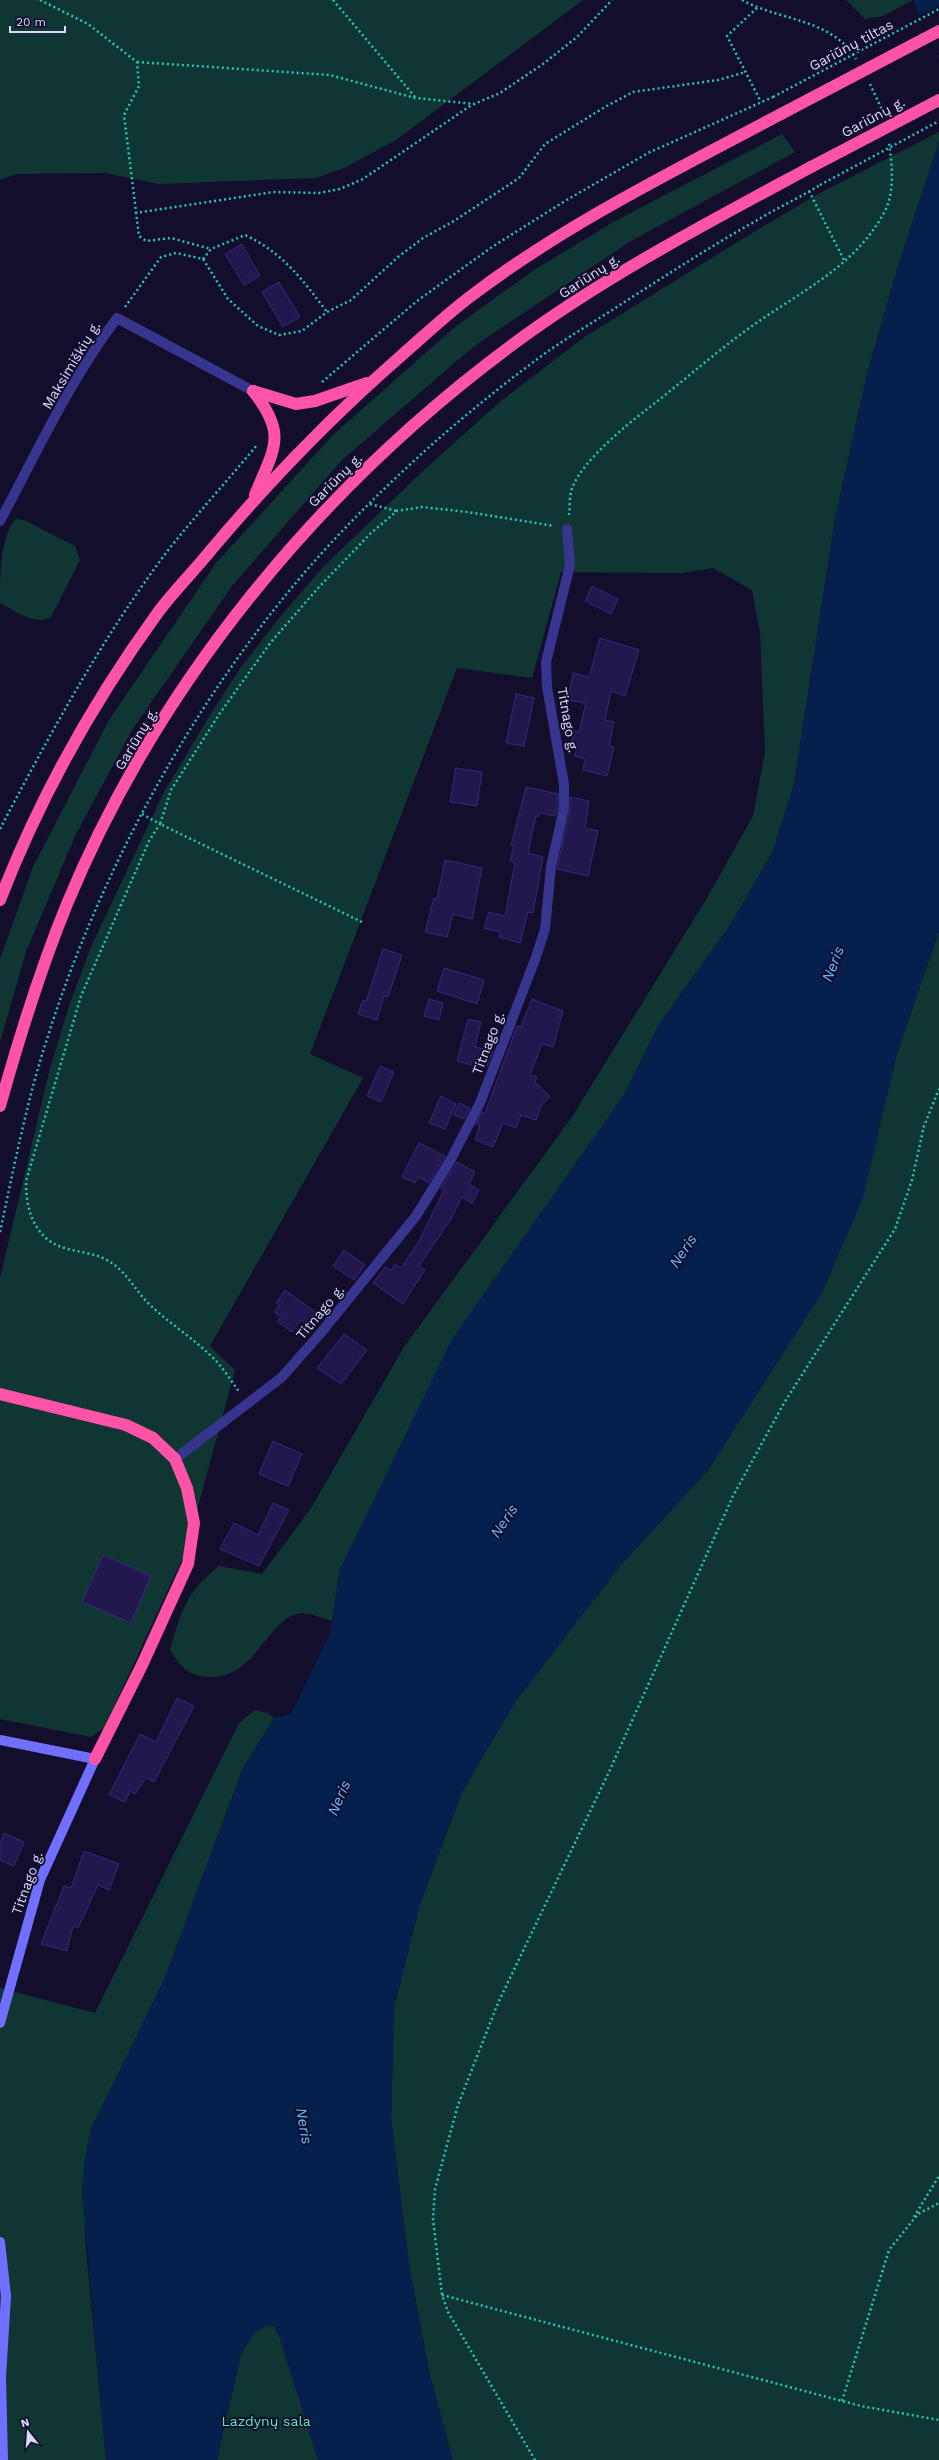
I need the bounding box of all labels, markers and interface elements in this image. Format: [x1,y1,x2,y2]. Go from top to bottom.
scale bar [10,8,65,34]
text: 20 m [16,15,46,29]
street label: Gariūnų tiltas [806,16,896,74]
street label: Gariūnų g. [839,94,907,140]
street label: Gariūnų g. [556,250,622,302]
street label: Maksimiškių g. [39,318,103,412]
street label: Gariūnų g. [305,450,365,510]
street label: Titnago g. [554,686,582,754]
street label: Gariūnų g. [111,705,161,773]
water label: Neris [818,943,848,984]
street label: Titnago g. [469,1009,507,1077]
water label: Neris [665,1231,701,1271]
street label: Titnago g. [293,1281,347,1343]
water label: Neris [486,1501,522,1541]
water label: Neris [324,1777,355,1818]
street label: Titnago g. [8,1849,46,1917]
water label: Neris [292,2106,316,2146]
north arrow [8,2412,48,2452]
park label: Lazdynų sala [221,2413,311,2429]
text: N [19,2416,31,2430]

